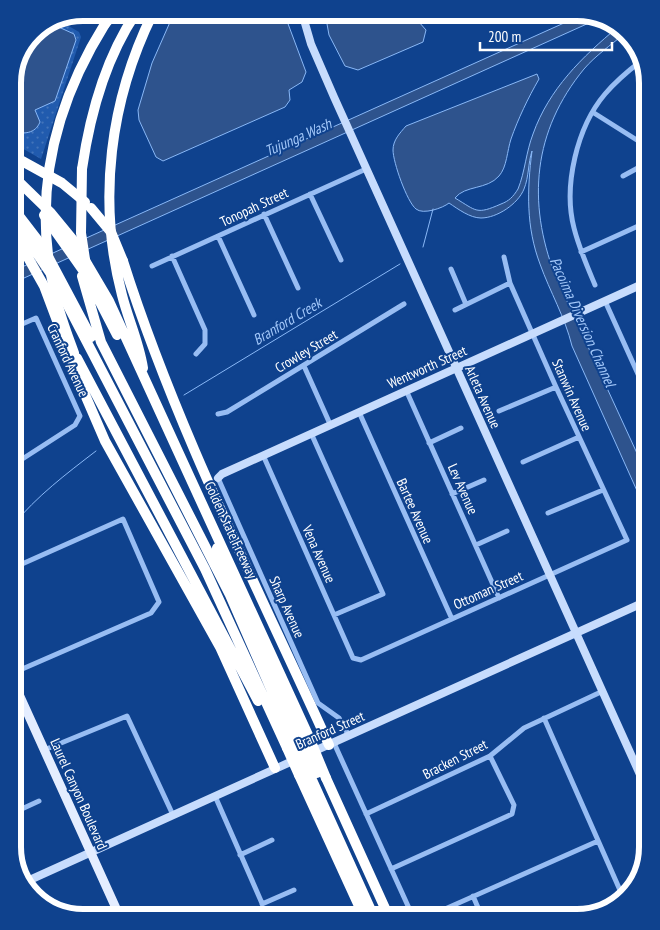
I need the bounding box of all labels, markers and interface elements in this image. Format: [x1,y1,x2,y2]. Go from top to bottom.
scale bar [480,20,612,52]
text: 200 m [488,27,521,46]
water label: Tujunga Wash [262,113,336,160]
street label: Tonopah Street [217,183,291,231]
water label: Pacoima Diversion Channel [546,254,621,391]
water label: Branford Creek [249,292,327,349]
street label: Cranford Avenue [43,320,93,400]
street label: Crowley Street [271,325,341,377]
street label: Wentworth Street [385,341,470,393]
street label: Stanwin Avenue [548,356,596,434]
street label: Arleta Avenue [461,363,505,431]
street label: Lev Avenue [444,461,482,517]
street label: Bartee Avenue [393,476,437,547]
street label: Golden State Freeway [201,479,262,582]
street label: Vena Avenue [298,521,340,586]
street label: Ottoman Street [450,567,526,613]
street label: Sharp Avenue [265,573,309,641]
street label: Branford Street [293,707,367,753]
street label: Bracken Street [420,735,490,783]
street label: Laurel Canyon Boulevard [46,736,112,852]

